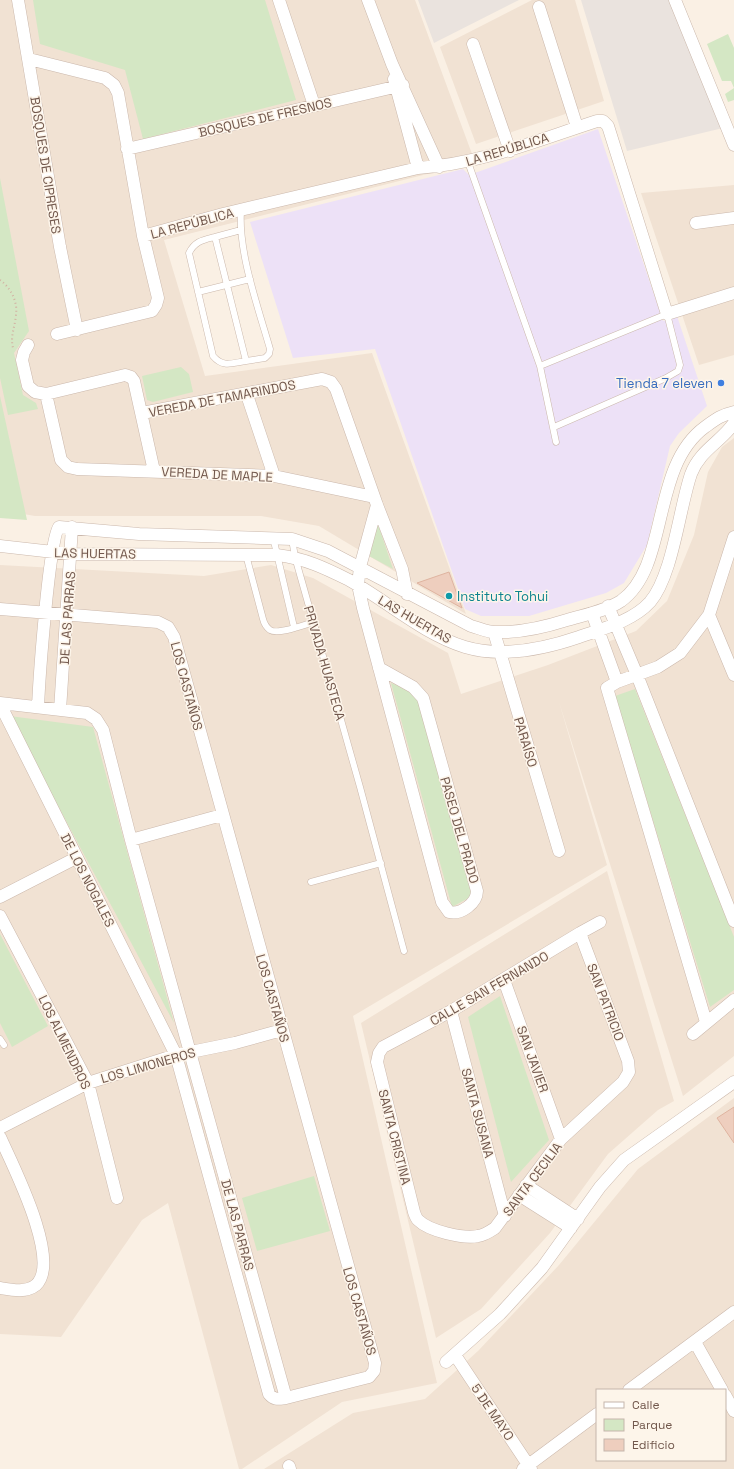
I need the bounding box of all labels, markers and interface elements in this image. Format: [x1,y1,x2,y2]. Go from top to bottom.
street label: BOSQUES DE FRESNOS [197,94,333,141]
street label: BOSQUES DE CIPRESES [26,95,65,235]
street label: LA REPÚBLICA [464,129,551,170]
street label: LA REPÚBLICA [149,204,236,243]
place label: Tienda 7 eleven [616,375,713,392]
street label: VEREDA DE TAMARINDOS [147,376,297,421]
marker: Tienda 7 eleven [716,378,726,388]
street label: VEREDA DE MAPLE [161,463,273,486]
street label: LAS HUERTAS [54,544,136,563]
street label: DE LAS PARRAS [56,571,79,665]
place label: Instituto Tohui [457,588,548,605]
marker: Instituto Tohui [444,591,454,601]
street label: LAS HUERTAS [375,592,454,647]
street label: PRIVADA HUASTECA [300,604,349,723]
street label: LOS CASTAÑOS [167,640,207,732]
street label: PARAÍSO [510,715,541,769]
street label: PASEO DEL PRADO [436,775,483,885]
street label: DE LOS NOGALES [57,831,118,930]
street label: CALLE SAN FERNANDO [427,947,552,1029]
street label: LOS CASTAÑOS [252,952,293,1044]
street label: SAN PATRICIO [583,961,628,1043]
street label: LOS ALMENDROS [34,992,95,1092]
street label: SAN JAVIER [513,1024,552,1095]
street label: LOS LIMONEROS [99,1044,198,1087]
street label: SANTA SUSANA [457,1066,498,1160]
street label: SANTA CRISTINA [374,1088,415,1187]
street label: SANTA CECILIA [499,1139,566,1220]
street label: DE LAS PARRAS [217,1178,258,1273]
street label: LOS CASTAÑOS [339,1265,380,1357]
street label: 5 DE MAYO [467,1381,518,1444]
legend [596,1389,726,1461]
text: Calle [632,1397,660,1413]
text: Parque [632,1417,672,1433]
text: Edificio [632,1437,675,1453]

